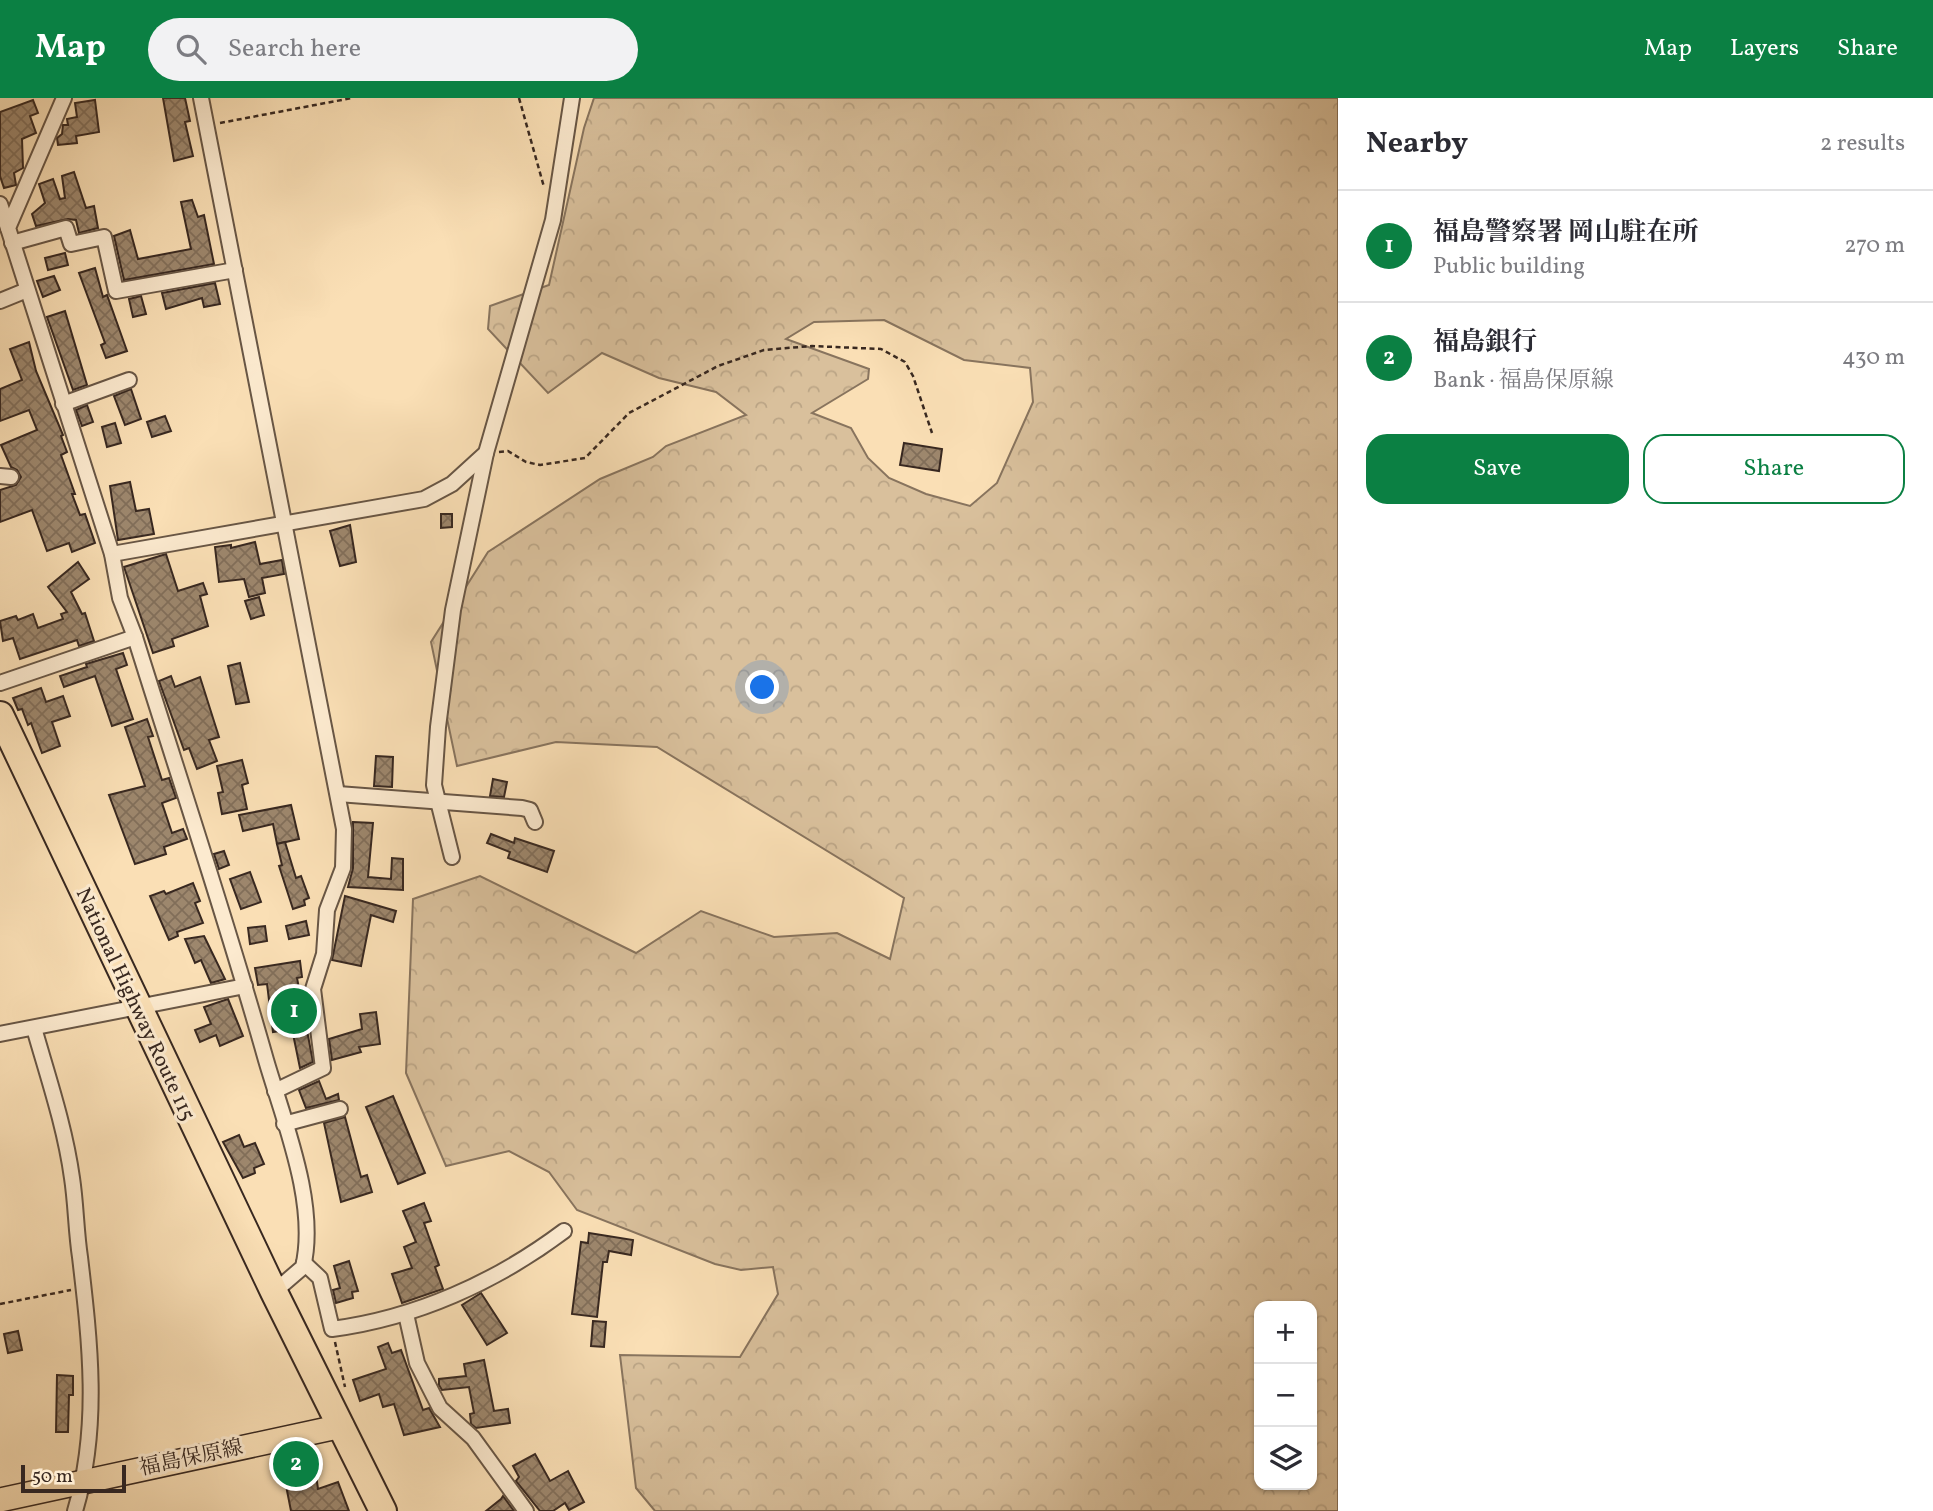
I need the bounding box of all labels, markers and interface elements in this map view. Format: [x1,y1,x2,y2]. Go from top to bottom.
search box [148,18,638,81]
text: Map [35,26,106,72]
icon: search [172,30,210,68]
text: Search here [228,31,361,67]
text: Map [1644,32,1692,66]
text: Layers [1730,32,1799,66]
text: Share [1837,32,1898,66]
text: Nearby [1366,123,1468,165]
text: 2 results [1820,128,1905,160]
text: 福島警察署 岡山駐在所 [1433,215,1698,251]
text: 1 [1384,230,1394,262]
text: 270 m [1844,230,1905,262]
text: Public building [1433,251,1585,283]
text: 福島銀行 [1433,325,1537,361]
text: 2 [1383,342,1395,374]
text: 430 m [1842,342,1905,374]
text: Bank · 福島保原線 [1433,365,1614,397]
button: Save [1366,434,1629,504]
button: Share [1643,434,1905,504]
your location [745,670,779,704]
street label: National Highway Route 115 [68,883,202,1126]
pin: 1 [271,985,317,1037]
map controls [1254,1301,1317,1490]
button: + [1254,1301,1317,1364]
button: − [1254,1364,1317,1427]
button: layers [1254,1427,1317,1490]
street label: 福島保原線 [137,1433,246,1484]
pin: 2 [273,1438,319,1490]
scale bar [21,1462,126,1494]
text: 50 m [32,1464,73,1490]

